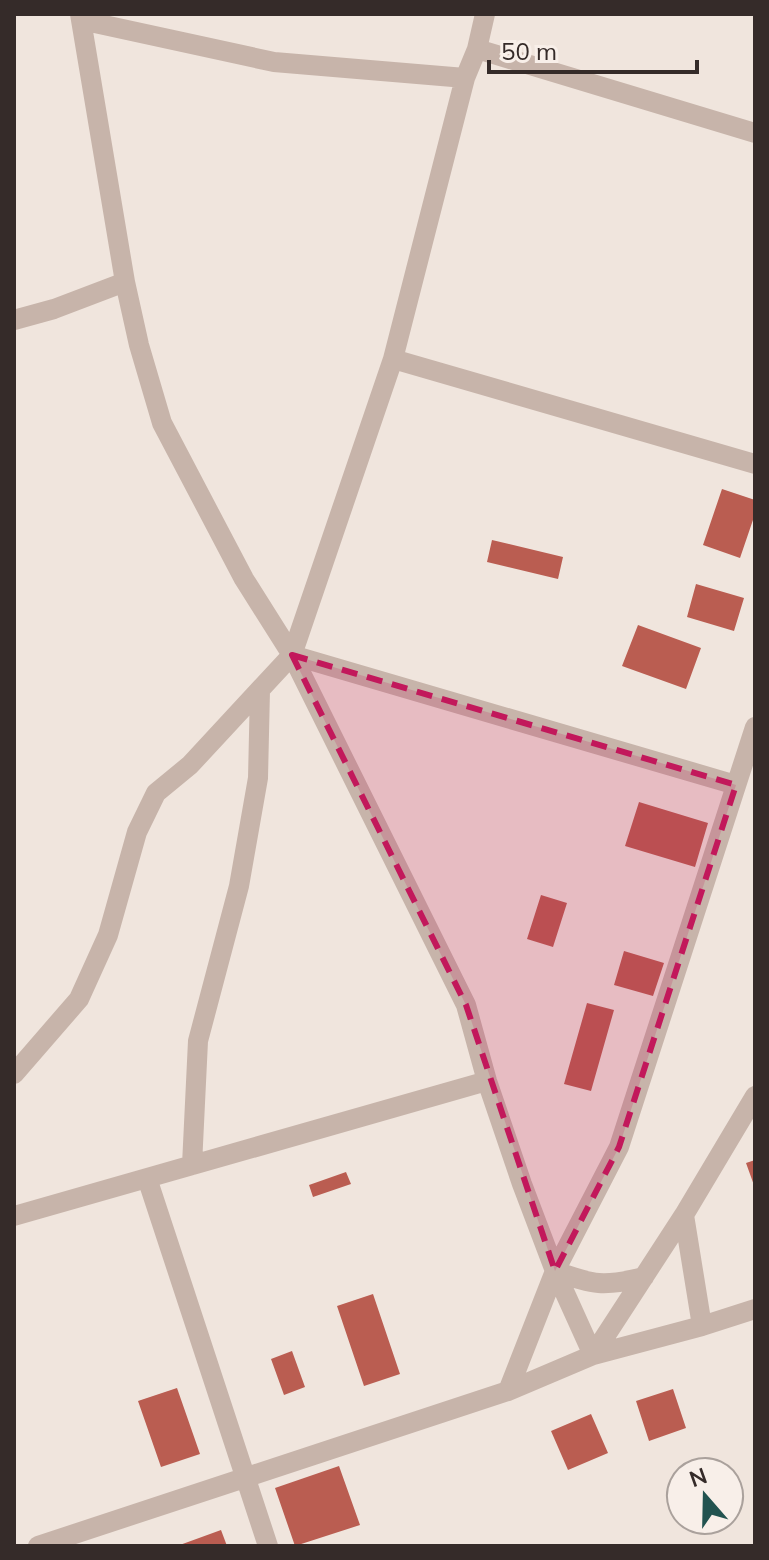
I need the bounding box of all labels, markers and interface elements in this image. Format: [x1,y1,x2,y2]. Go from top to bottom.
scale bar [489,24,697,74]
text: 50 m [501,36,557,66]
north arrow [665,1456,745,1536]
text: N [686,1461,711,1493]

